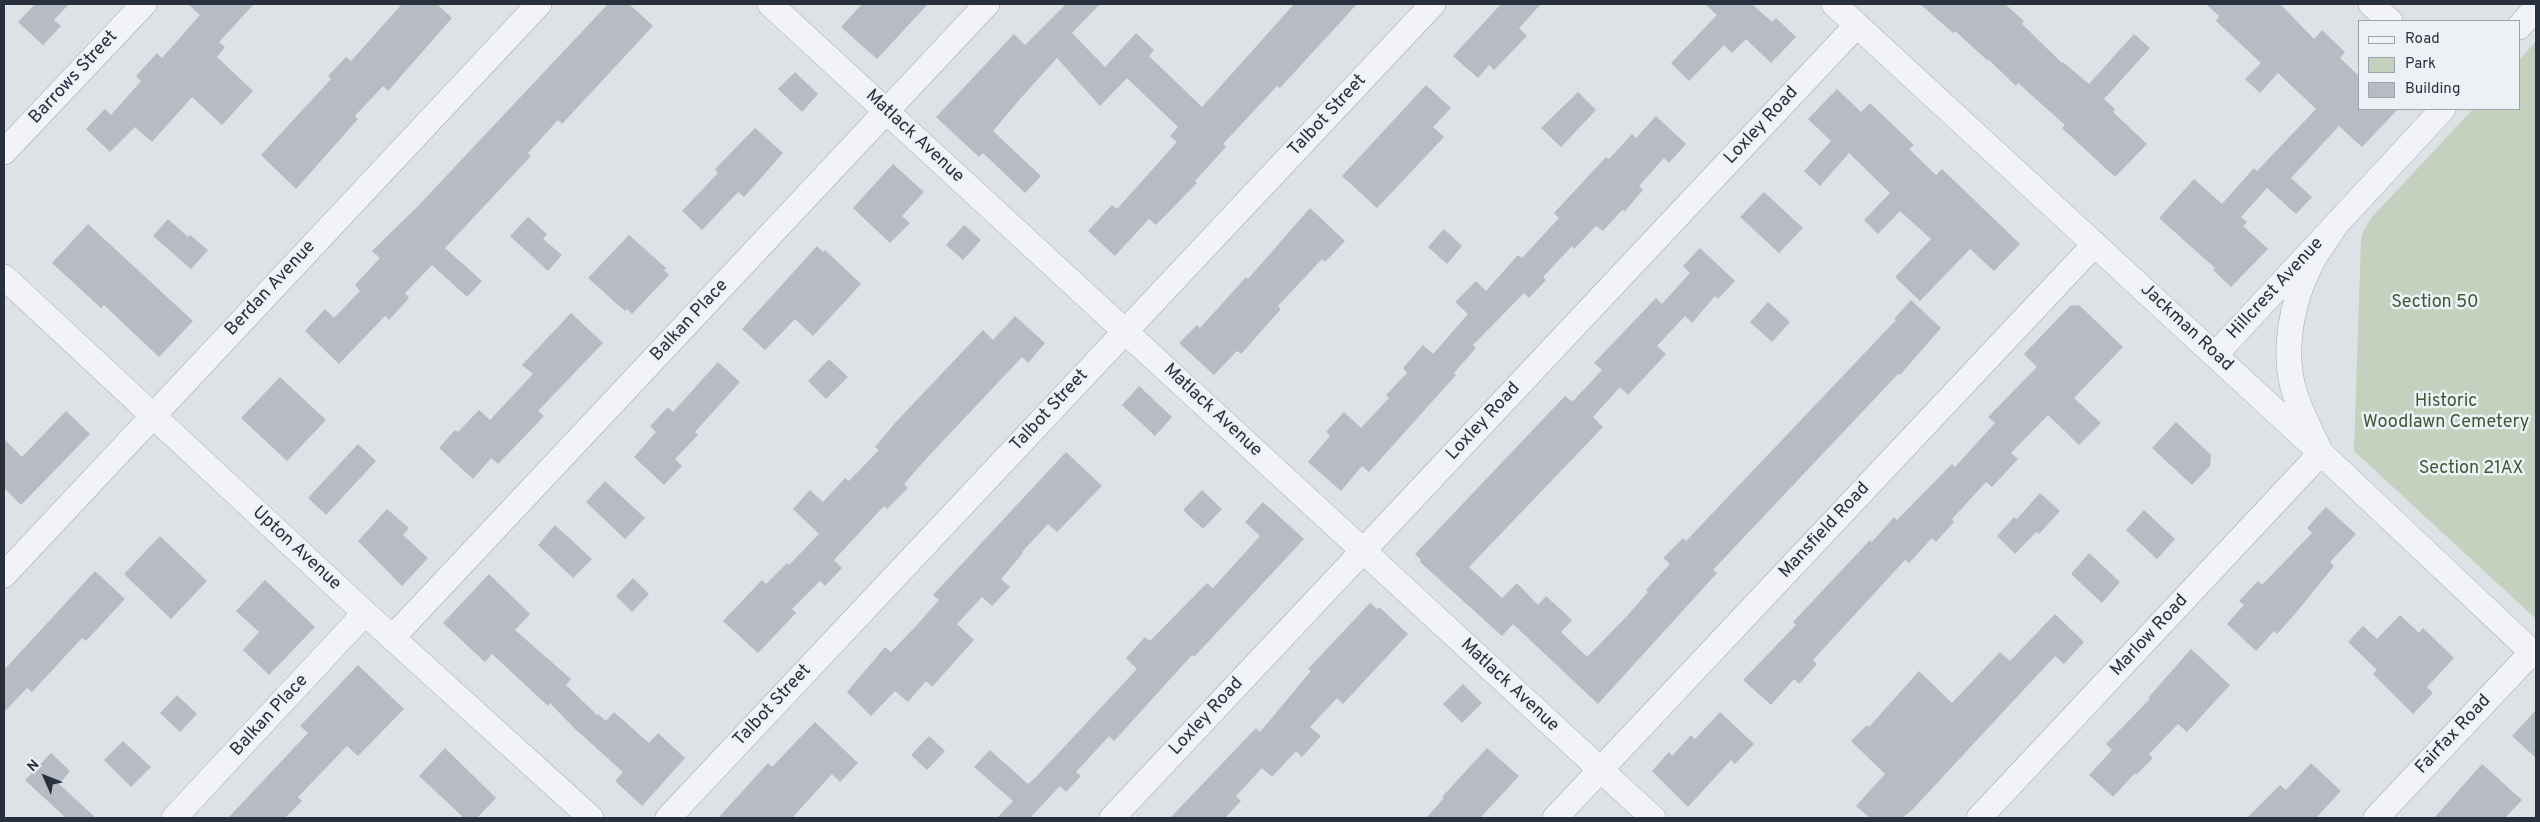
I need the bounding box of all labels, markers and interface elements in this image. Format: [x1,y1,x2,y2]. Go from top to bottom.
legend [2358,20,2520,110]
street label: Barrows Street [25,27,123,129]
text: Road [2405,30,2440,49]
text: Park [2405,55,2436,74]
street label: Talbot Street [1285,70,1371,162]
text: Building [2405,80,2460,99]
street label: Loxley Road [1721,83,1803,169]
street label: Matlack Avenue [860,86,968,188]
street label: Hillcrest Avenue [2223,234,2329,344]
street label: Berdan Avenue [221,237,321,341]
street label: Balkan Place [647,276,733,366]
street label: Jackman Road [2135,279,2237,377]
park label: Section 50 [2391,292,2479,314]
street label: Matlack Avenue [1158,360,1266,462]
street label: Talbot Street [1007,365,1093,457]
street label: Loxley Road [1443,379,1525,465]
park label: Historic Woodlawn Cemetery [2363,391,2529,434]
park label: Section 21AX [2419,458,2523,480]
street label: Mansfield Road [1775,479,1875,583]
street label: Upton Avenue [247,502,345,596]
street label: Marlow Road [2107,591,2193,681]
street label: Matlack Avenue [1455,635,1563,737]
street label: Talbot Street [730,660,816,752]
street label: Balkan Place [227,671,313,761]
street label: Loxley Road [1166,674,1248,760]
street label: Fairfax Road [2412,691,2496,779]
north arrow [20,752,70,802]
text: N [24,757,43,776]

